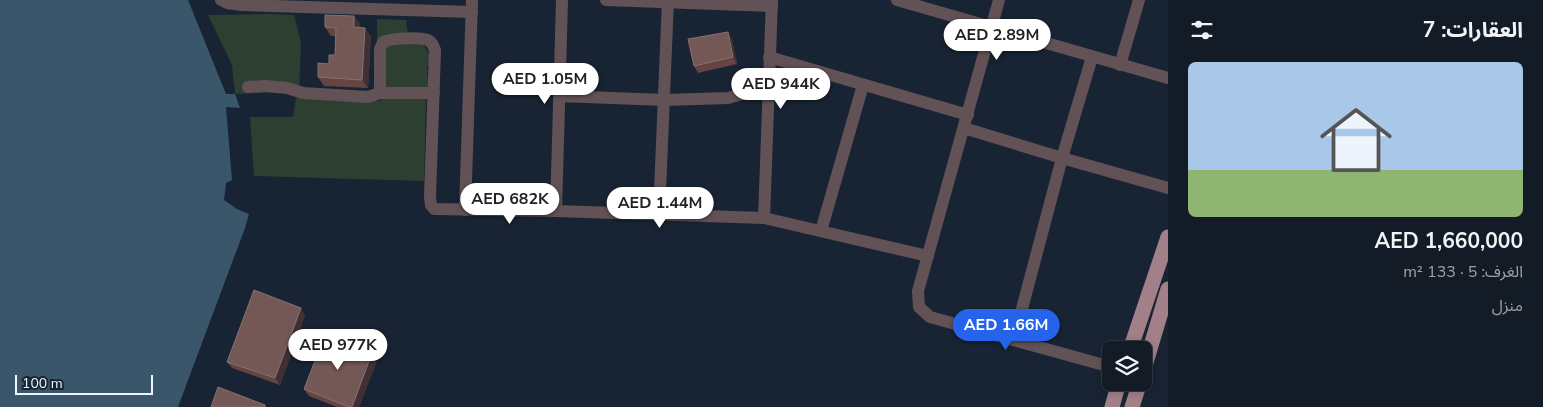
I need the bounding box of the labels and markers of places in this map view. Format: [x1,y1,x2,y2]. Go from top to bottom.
pin: AED 2.89M [940,18,1054,61]
pin: AED 1.05M [488,62,602,105]
pin: AED 944K [729,68,833,110]
pin: AED 682K [458,182,562,225]
pin: AED 1.44M [603,186,717,229]
pin: AED 1.66M [949,308,1063,351]
pin: AED 977K [286,328,390,371]

